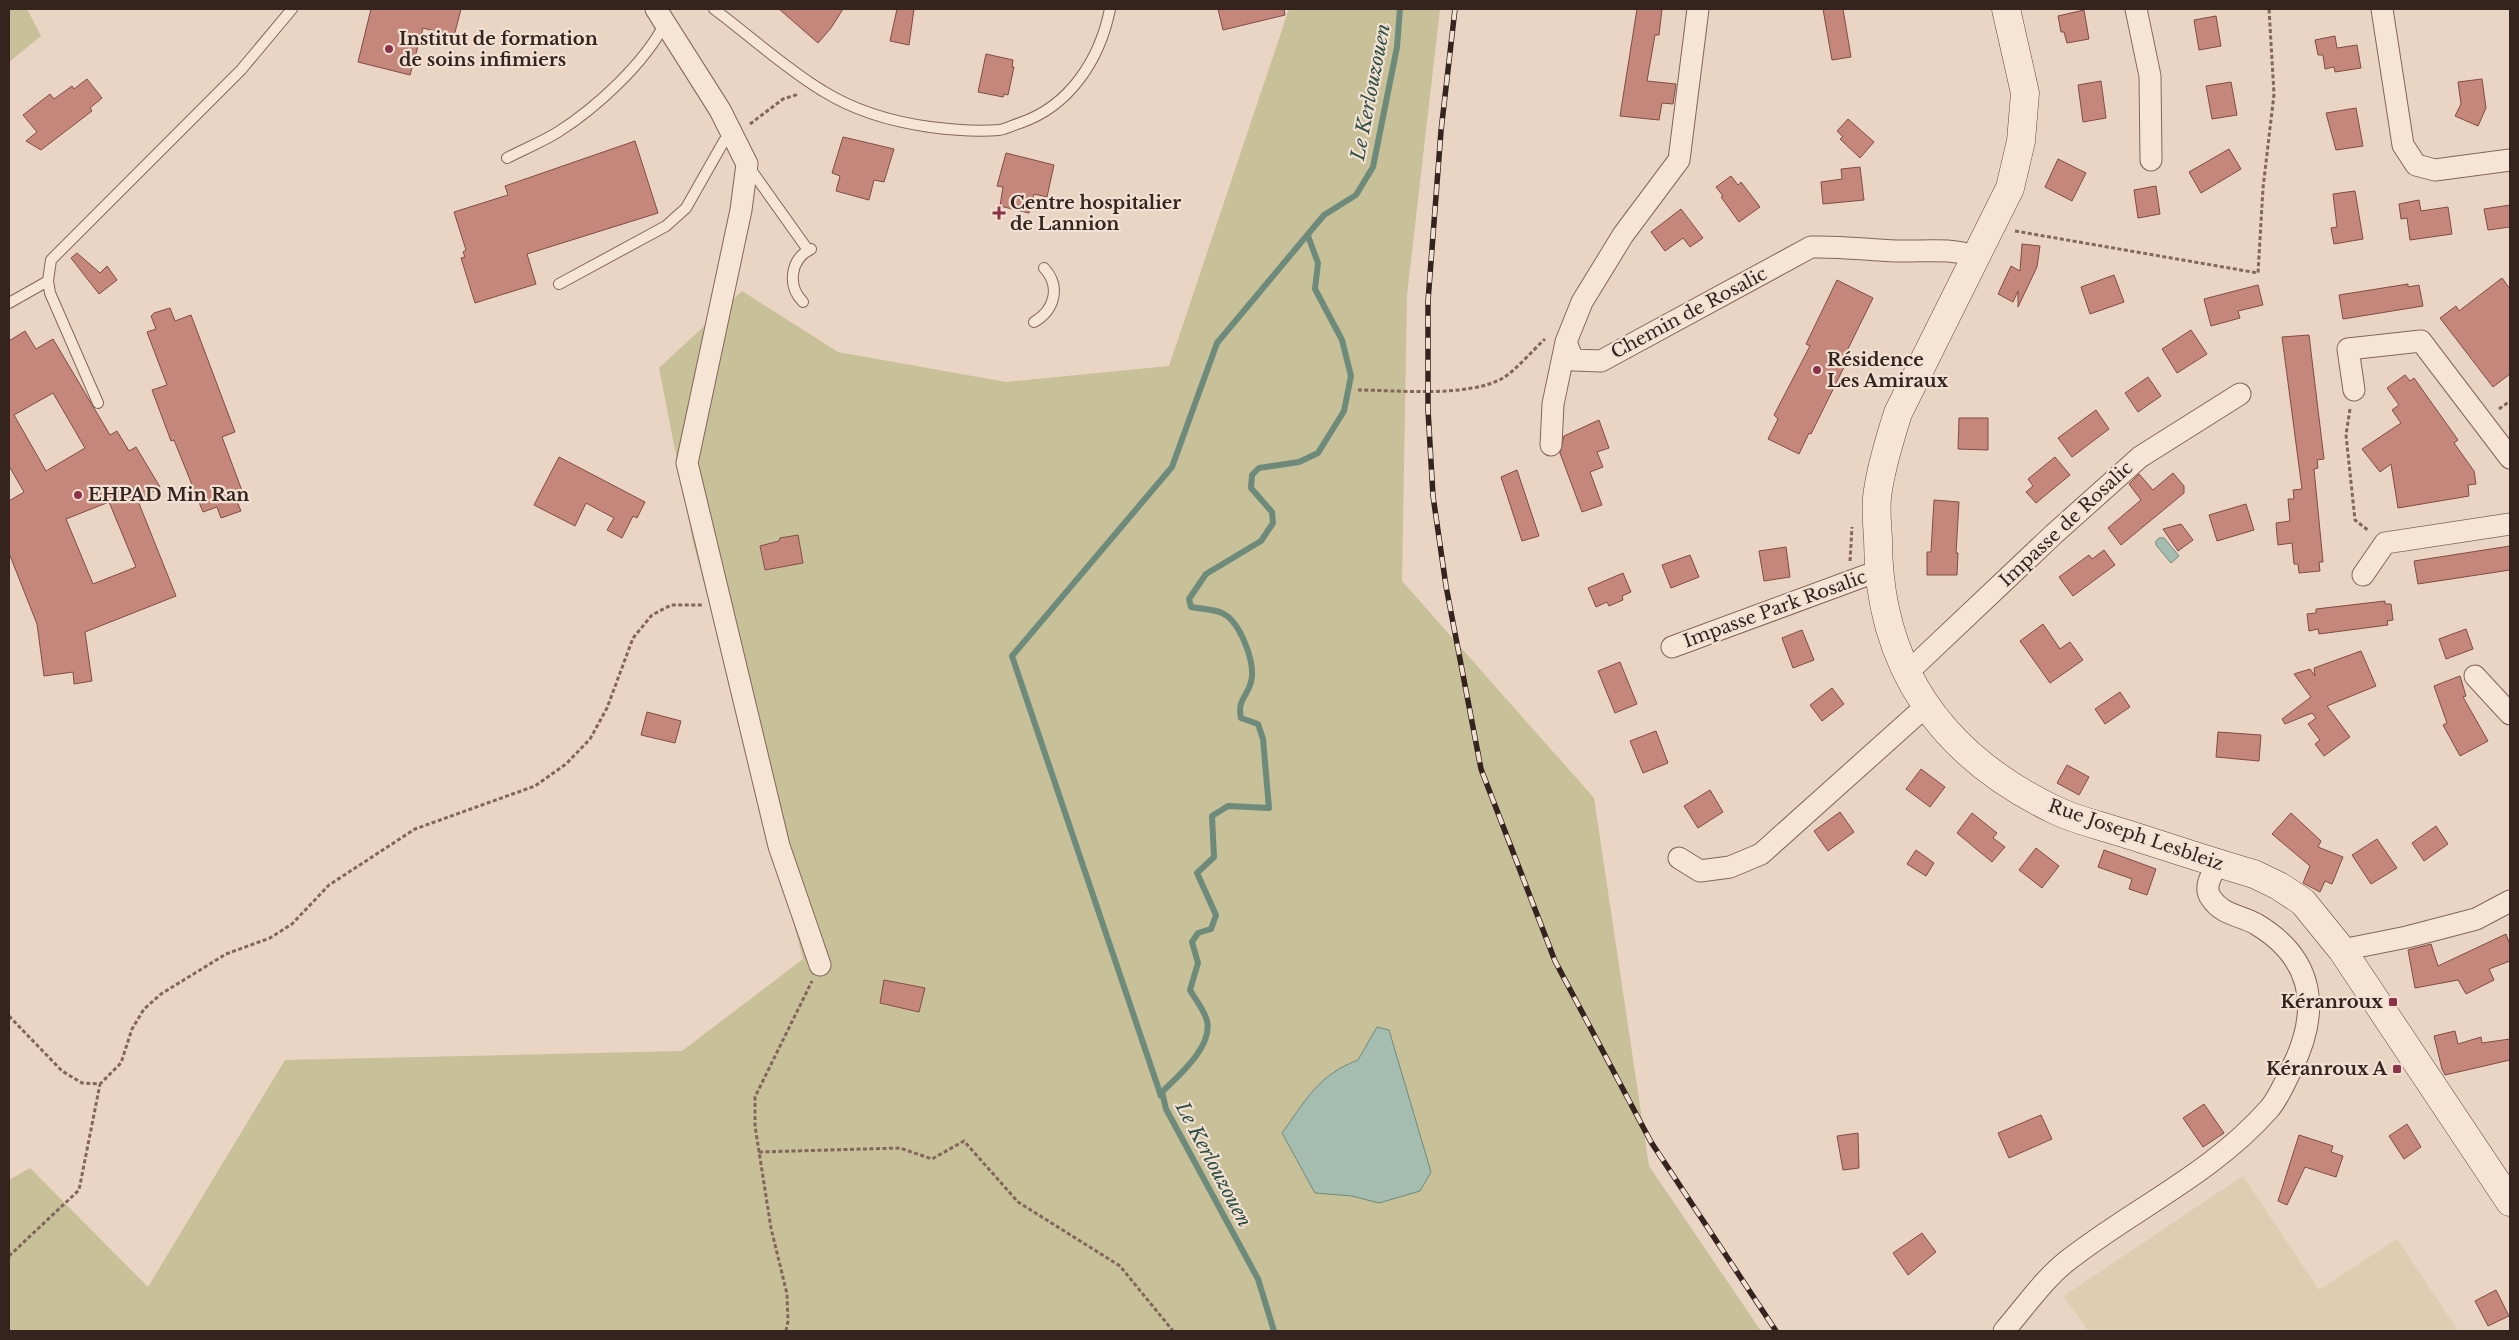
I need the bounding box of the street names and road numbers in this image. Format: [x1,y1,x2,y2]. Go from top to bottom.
street label: Chemin de Rosalic [1607,262,1771,363]
street label: Impasse de Rosalic [1995,456,2137,591]
street label: Impasse Park Rosalic [1681,566,1870,652]
street label: Rue Joseph Lesbleiz [2045,795,2227,875]

